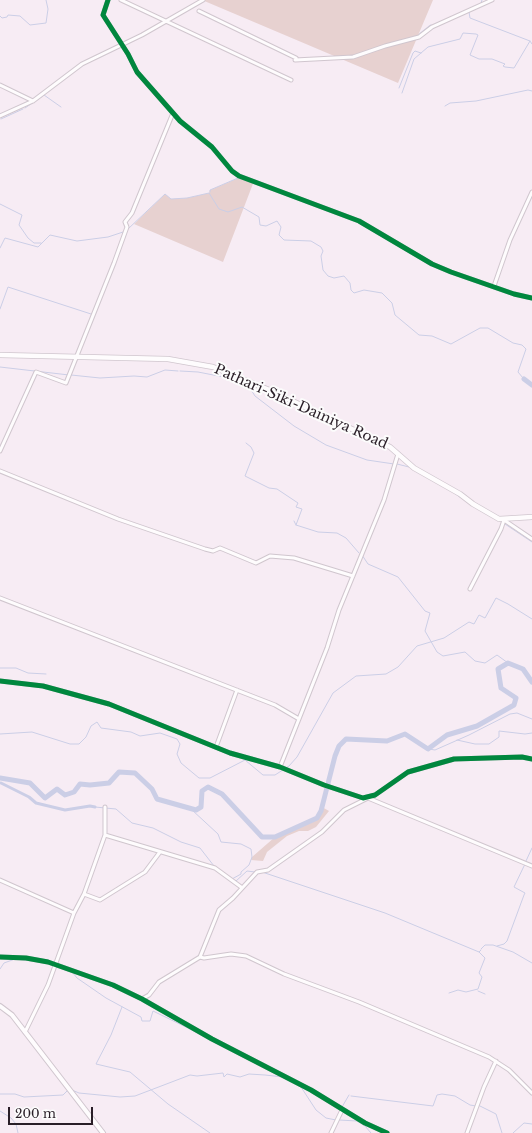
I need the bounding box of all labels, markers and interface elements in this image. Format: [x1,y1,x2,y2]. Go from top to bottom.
street label: Pathari-Siki-Dainiya Road [212,361,390,453]
scale bar [10,1099,95,1125]
text: 200 m [15,1106,56,1121]

